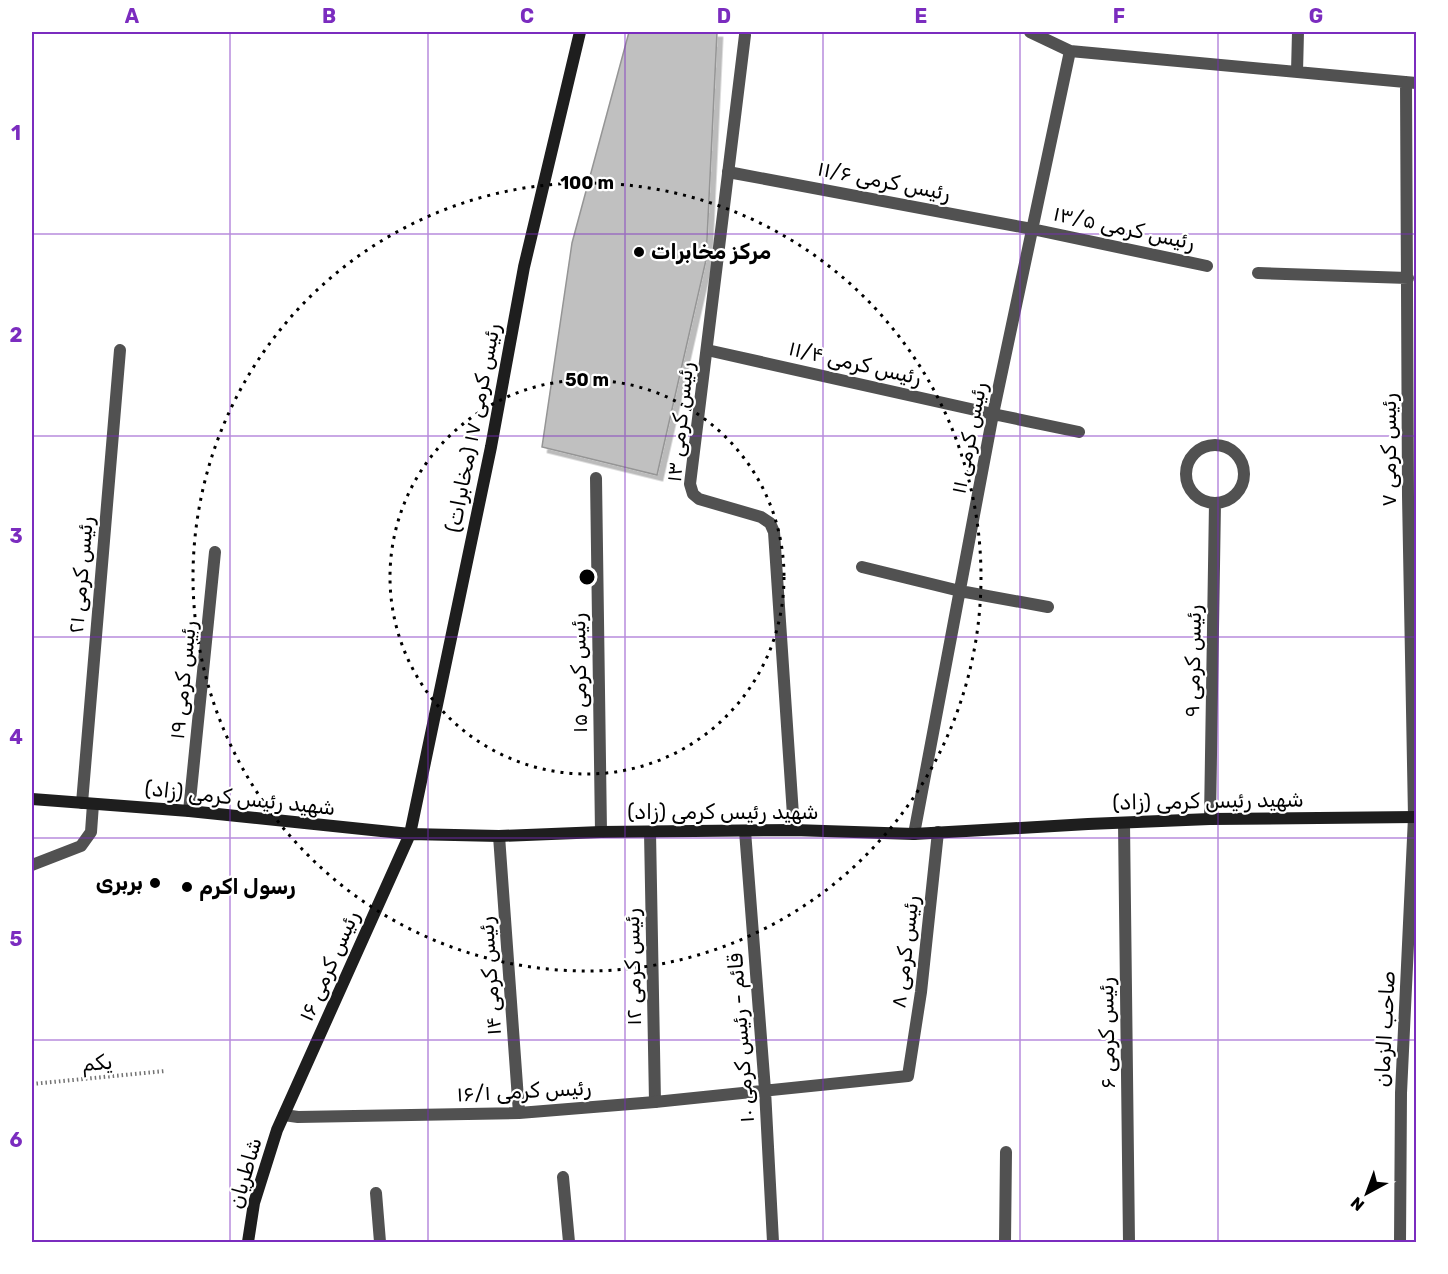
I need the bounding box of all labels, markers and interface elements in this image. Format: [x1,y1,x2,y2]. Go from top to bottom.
text: A [125,4,140,28]
text: B [322,4,336,28]
text: C [520,4,534,28]
text: D [717,4,731,28]
text: E [915,4,927,28]
text: F [1113,4,1125,28]
text: G [1309,4,1323,28]
text: 1 [11,121,21,145]
street label: رئیس کرمی ۱۱/۶ [816,155,953,206]
text: 100 m [560,172,614,194]
street label: رئیس کرمی ۱۳/۵ [1051,200,1197,255]
place label: مرکز مخابرات [651,239,771,265]
marker: مرکز مخابرات [632,245,646,259]
street label: رئیس کرمی ۱۷ (مخابرات) [440,321,505,535]
text: 2 [10,323,23,347]
street label: رئیس کرمی ۱۱/۴ [786,335,924,390]
street label: رئیس کرمی ۱۳ [661,361,698,483]
text: 50 m [565,369,609,391]
street label: رئیس کرمی ۱۱ [945,380,992,496]
street label: رئیس کرمی ۷ [1376,393,1401,507]
street label: رئیس کرمی ۲۱ [63,515,98,634]
text: 3 [9,524,23,548]
centre of rings [577,567,597,587]
street label: رئیس کرمی ۹ [1179,604,1206,718]
street label: رئیس کرمی ۱۵ [565,613,592,733]
street label: رئیس کرمی ۱۹ [164,619,201,740]
text: 4 [9,725,23,749]
street label: شهید رئیس کرمی (زاد) [144,775,337,820]
street label: شهید رئیس کرمی (زاد) [1112,786,1304,815]
street label: شهید رئیس کرمی (زاد) [627,799,819,824]
place label: بربری [96,870,143,896]
place label: رسول اکرم [199,874,296,901]
marker: بربری [148,876,162,890]
marker: رسول اکرم [180,880,194,894]
street label: رئیس کرمی ۸ [885,894,924,1010]
street label: رئیس کرمی ۱۶ [293,907,364,1025]
street label: رئیس کرمی ۱۲ [619,908,646,1026]
street label: رئیس کرمی ۱۴ [473,916,506,1036]
text: 5 [10,927,23,951]
street label: قائم - رئیس کرمی ۱۰ [722,952,761,1124]
street label: صاحب الزمان [1369,970,1400,1088]
street label: رئیس کرمی ۶ [1093,977,1120,1089]
street label: یکم [81,1049,113,1078]
street label: رئیس کرمی ۱۶/۱ [456,1074,592,1107]
text: 6 [9,1128,23,1152]
street label: شاطریان [222,1134,267,1211]
north arrow [1337,1163,1397,1223]
text: N [1347,1193,1368,1215]

